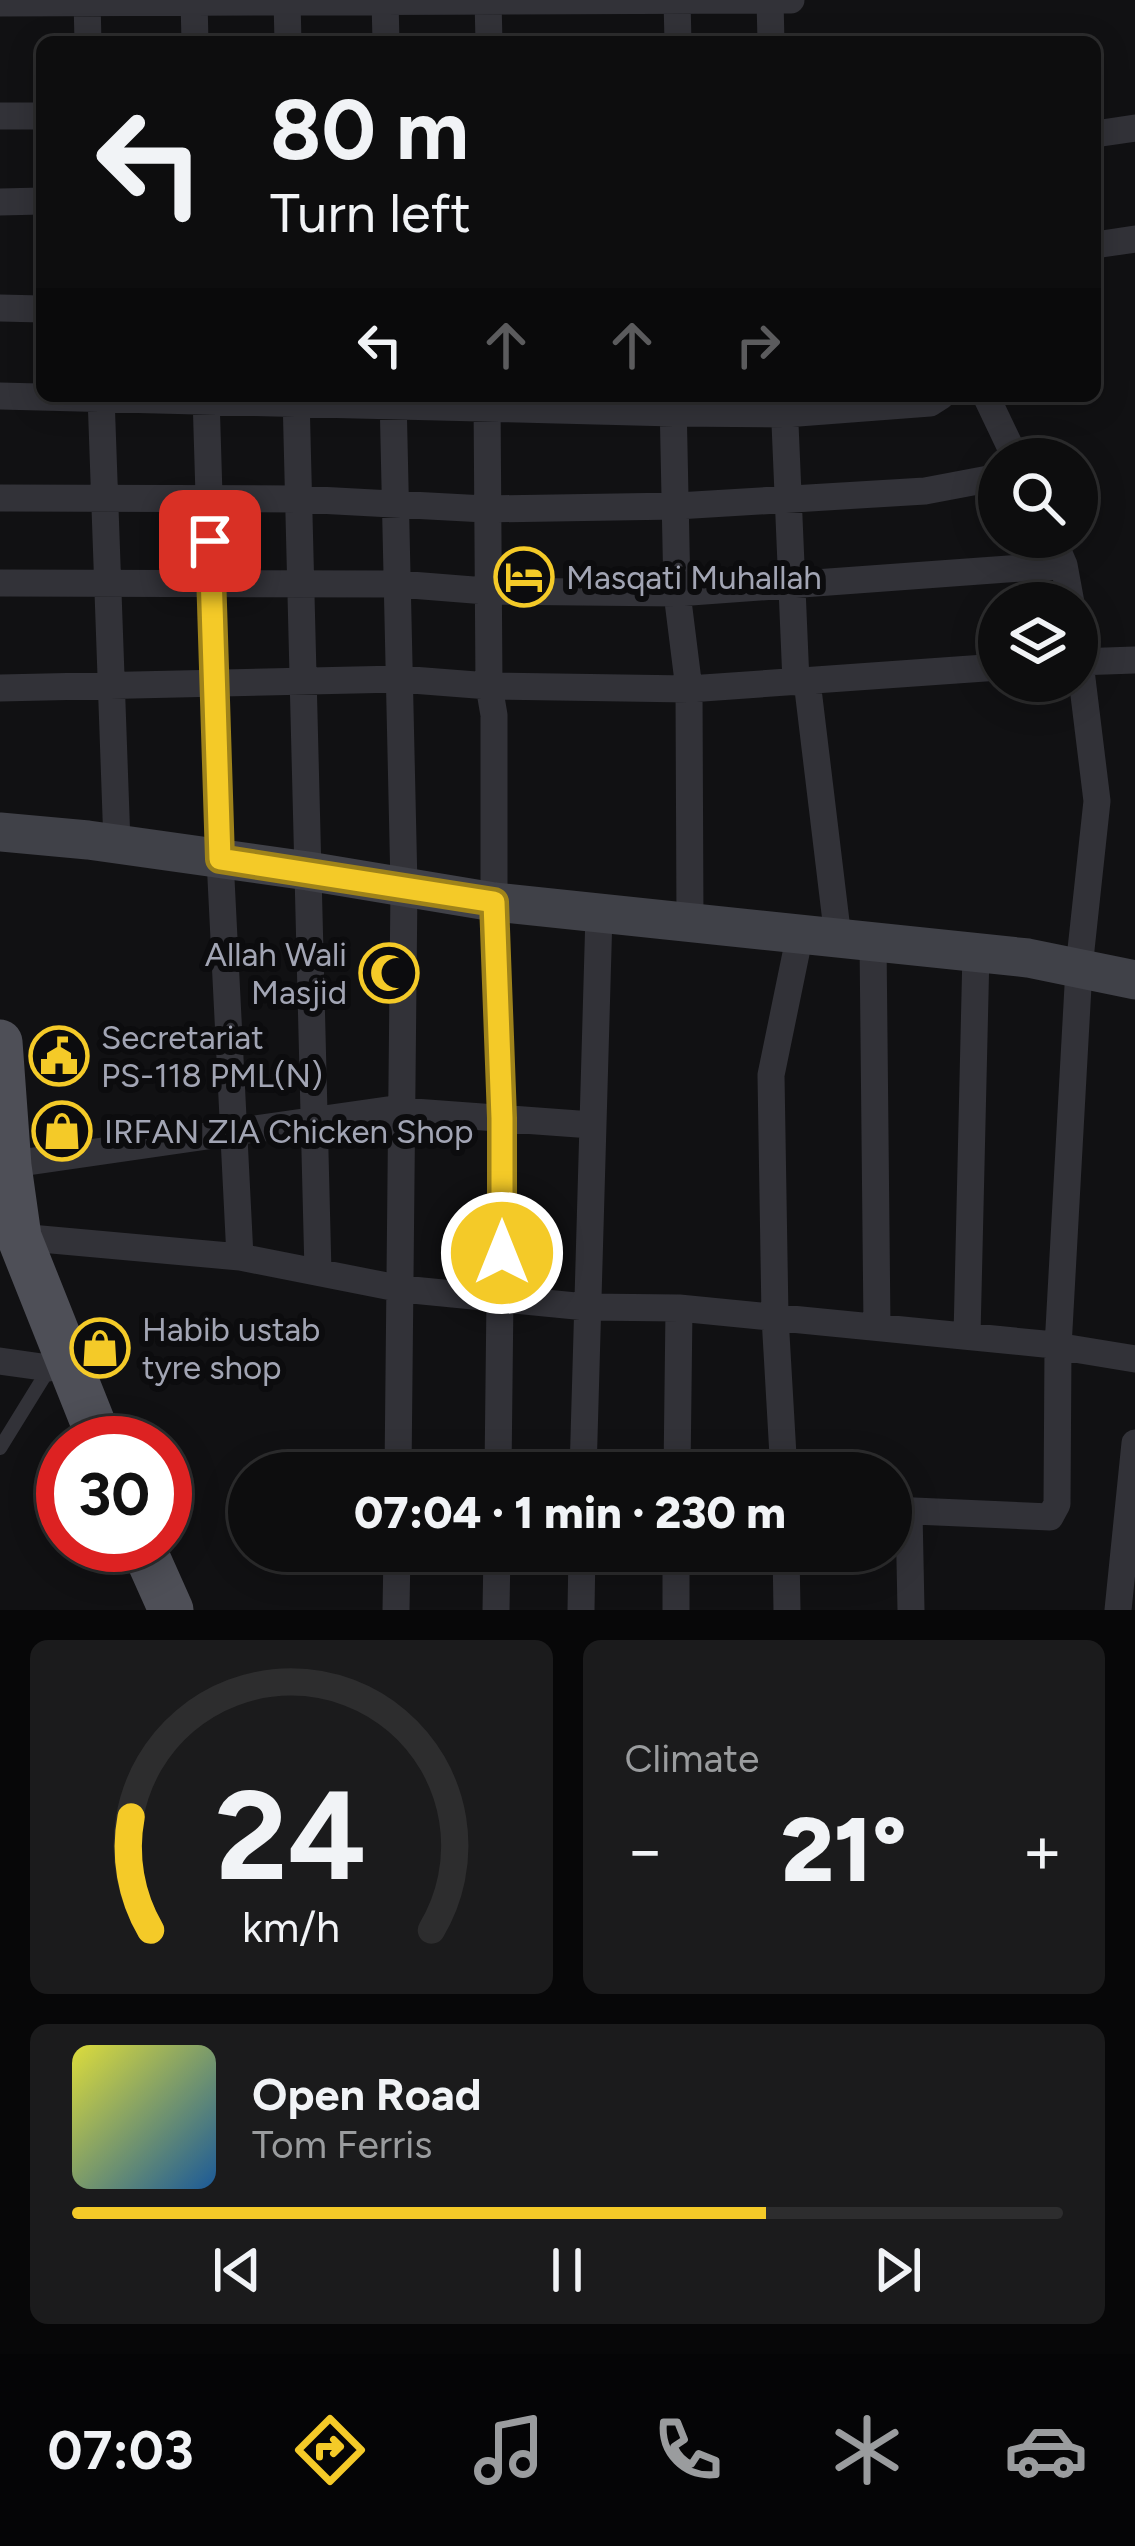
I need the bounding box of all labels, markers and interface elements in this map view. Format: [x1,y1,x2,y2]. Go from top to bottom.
text: 80 m [270,79,469,180]
icon: left [72,84,228,240]
text: Turn left [270,181,471,246]
icon: left [347,312,413,378]
icon: ahead [473,312,539,378]
icon: ahead [599,312,665,378]
icon: right [725,312,791,378]
map controls [978,438,1098,702]
button: search [978,438,1098,558]
pin [159,490,261,592]
icon: arrive [177,508,243,574]
hotel icon: Masqati Muhallah [493,546,555,608]
place label: Masqati Muhallah [566,558,822,597]
button: layers [978,582,1098,702]
place label: Allah Wali Masjid [205,935,347,1012]
mosque icon: Allah Wali Masjid [358,942,420,1004]
place label: Secretariat PS-118 PML(N) [101,1018,323,1095]
public building icon: Secretariat PS-118 PML(N) [28,1025,90,1087]
shop icon: IRFAN ZIA Chicken Shop [31,1100,93,1162]
place label: IRFAN ZIA Chicken Shop [104,1112,473,1151]
position arrow [439,1190,565,1316]
place label: Habib ustab tyre shop [142,1310,320,1387]
shop icon: Habib ustab tyre shop [69,1317,131,1379]
speed limit sign: 30 [36,1416,192,1572]
text: 07:04 · 1 min · 230 m [354,1485,786,1539]
text: Climate [625,1735,759,1782]
text: 24 [216,1760,367,1910]
text: 21° [781,1795,907,1904]
text: − [625,1810,666,1890]
text: + [1022,1810,1063,1890]
text: km/h [242,1901,340,1953]
text: Open Road [252,2067,482,2121]
text: Tom Ferris [252,2121,432,2168]
icon: previous [204,2237,270,2303]
icon: pause [534,2237,600,2303]
icon: next [865,2237,931,2303]
icon: directions [288,2408,372,2492]
icon: music [467,2408,551,2492]
icon: phone [646,2408,730,2492]
icon: climate [825,2408,909,2492]
icon: car [1004,2408,1088,2492]
text: 07:03 [47,2418,194,2483]

